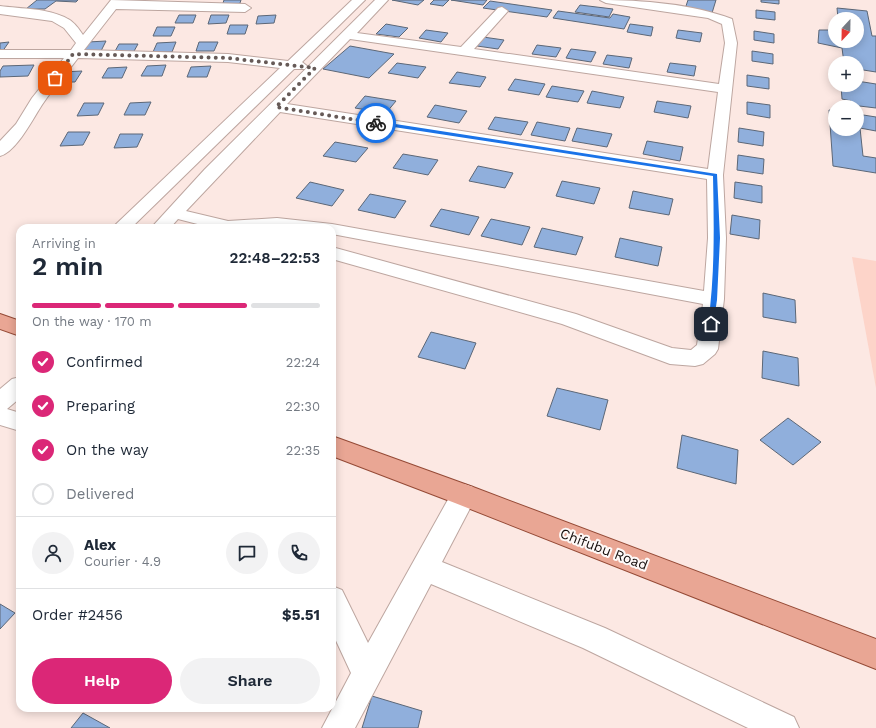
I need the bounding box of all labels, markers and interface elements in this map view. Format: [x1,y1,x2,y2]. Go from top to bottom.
north arrow [828,12,864,48]
map controls [828,12,864,136]
button: + [828,56,864,92]
pin [38,61,72,95]
icon: bag [44,67,66,89]
button: − [828,100,864,136]
courier [356,103,396,143]
icon: bike [365,112,387,134]
text: Arriving in [32,236,96,251]
text: 22:48–22:53 [230,249,320,267]
text: 2 min [32,251,103,281]
pin [694,307,728,341]
icon: home [700,313,722,335]
text: On the way · 170 m [32,314,152,329]
icon: check [32,351,54,373]
text: Confirmed [66,353,143,371]
text: 22:24 [286,355,320,370]
icon: check [32,395,54,417]
text: Preparing [66,397,135,415]
text: 22:30 [285,399,320,414]
icon: check [32,439,54,461]
text: On the way [66,441,148,459]
text: 22:35 [286,443,320,458]
text: Delivered [66,485,134,503]
street label: Chifubu Road [558,525,650,573]
button: person [32,532,74,574]
button: chat [226,532,268,574]
button: phone [278,532,320,574]
text: Alex [84,536,116,554]
text: Courier · 4.9 [84,554,161,569]
text: Order #2456 [32,606,123,624]
text: $5.51 [282,606,320,624]
button: Help [32,658,172,704]
button: Share [180,658,320,704]

